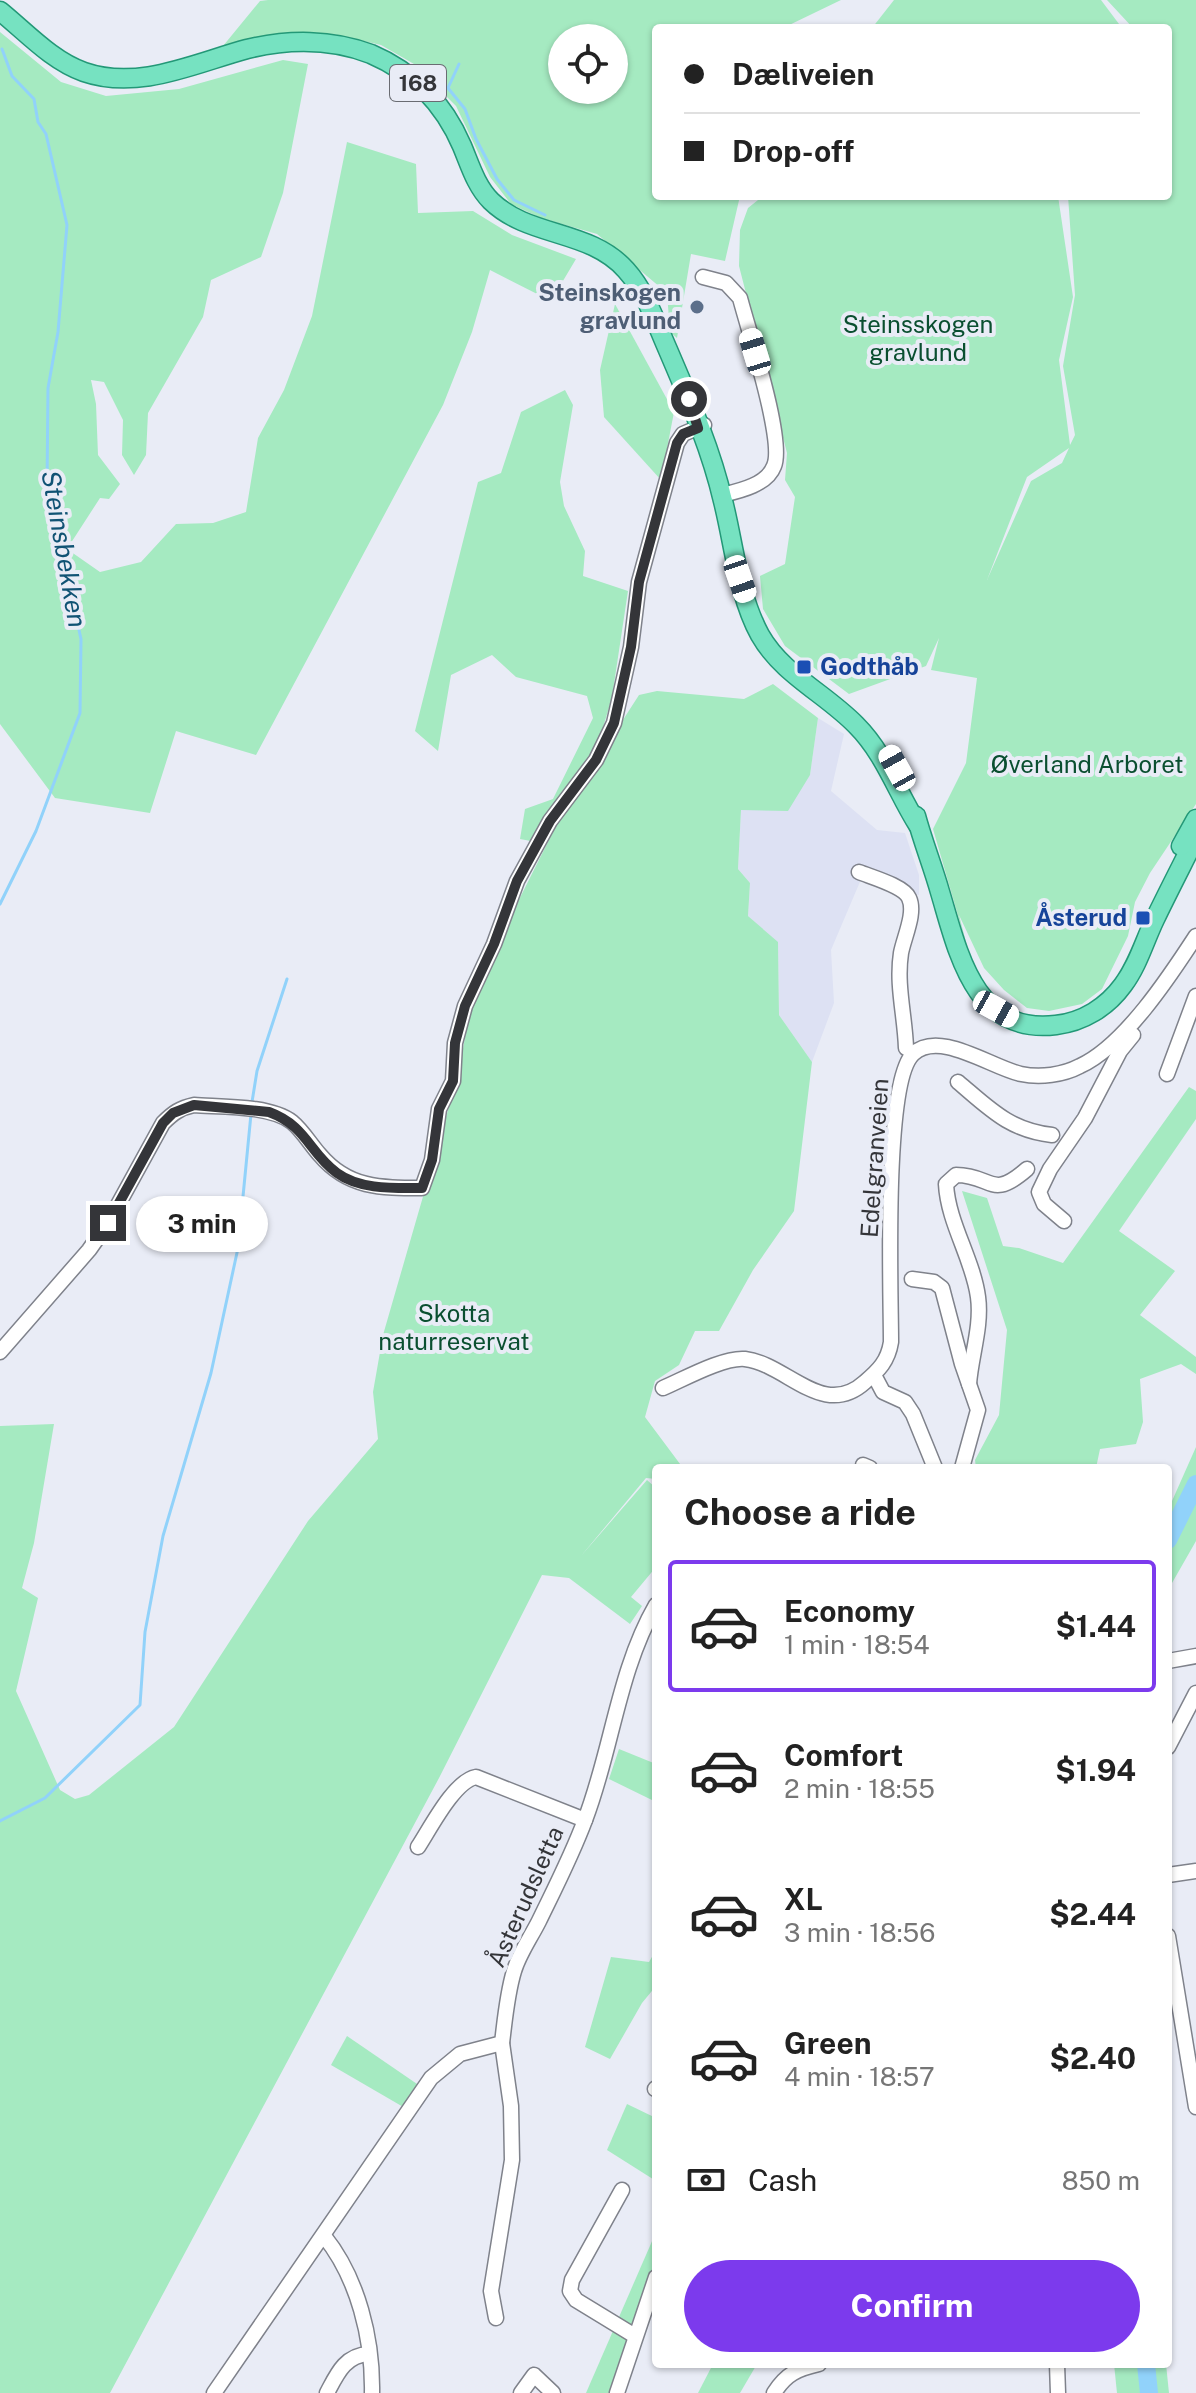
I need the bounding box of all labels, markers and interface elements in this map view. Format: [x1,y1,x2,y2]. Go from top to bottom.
map controls [548,24,628,104]
button: locate [548,24,628,104]
text: Dæliveien [732,56,874,92]
road number: 168 [390,65,446,101]
text: Drop-off [732,133,854,169]
place label: Steinskogen gravlund [538,278,681,334]
marker: Steinskogen gravlund [688,298,706,316]
park label: Steinsskogen gravlund [843,310,993,366]
car [737,326,773,378]
route start [671,381,707,417]
water label: Steinsbekken [35,468,94,630]
car [721,552,759,606]
place label: Godthåb [820,652,919,680]
marker: Godthåb [795,658,813,676]
car [875,741,919,795]
park label: Øverland Arboret [990,750,1184,778]
place label: Åsterud [1035,901,1127,931]
marker: Åsterud [1134,909,1152,927]
car [969,987,1023,1031]
street label: Edelgranveien [854,1077,894,1239]
callout: 3 min [136,1195,268,1251]
route end [90,1205,126,1241]
text: 3 min [168,1208,236,1239]
park label: Skotta naturreservat [378,1299,530,1355]
text: Choose a ride [684,1491,916,1533]
icon: car [688,1590,760,1662]
text: Economy [784,1593,915,1629]
text: $1.44 [1055,1608,1136,1644]
text: 1 min · 18:54 [784,1629,930,1660]
icon: car [688,1734,760,1806]
text: Comfort [784,1737,903,1773]
text: $1.94 [1055,1752,1136,1788]
text: 2 min · 18:55 [784,1773,935,1804]
street label: Åsterudsletta [481,1821,569,1971]
icon: car [688,1878,760,1950]
text: XL [784,1881,823,1917]
text: $2.44 [1049,1896,1136,1932]
text: 3 min · 18:56 [784,1917,935,1948]
icon: car [688,2022,760,2094]
text: Green [784,2025,871,2061]
text: $2.40 [1050,2040,1136,2076]
text: 4 min · 18:57 [784,2061,935,2092]
icon: cash [684,2158,728,2202]
text: Cash [748,2162,817,2198]
text: 850 m [1062,2165,1140,2196]
button: Confirm [684,2260,1140,2352]

